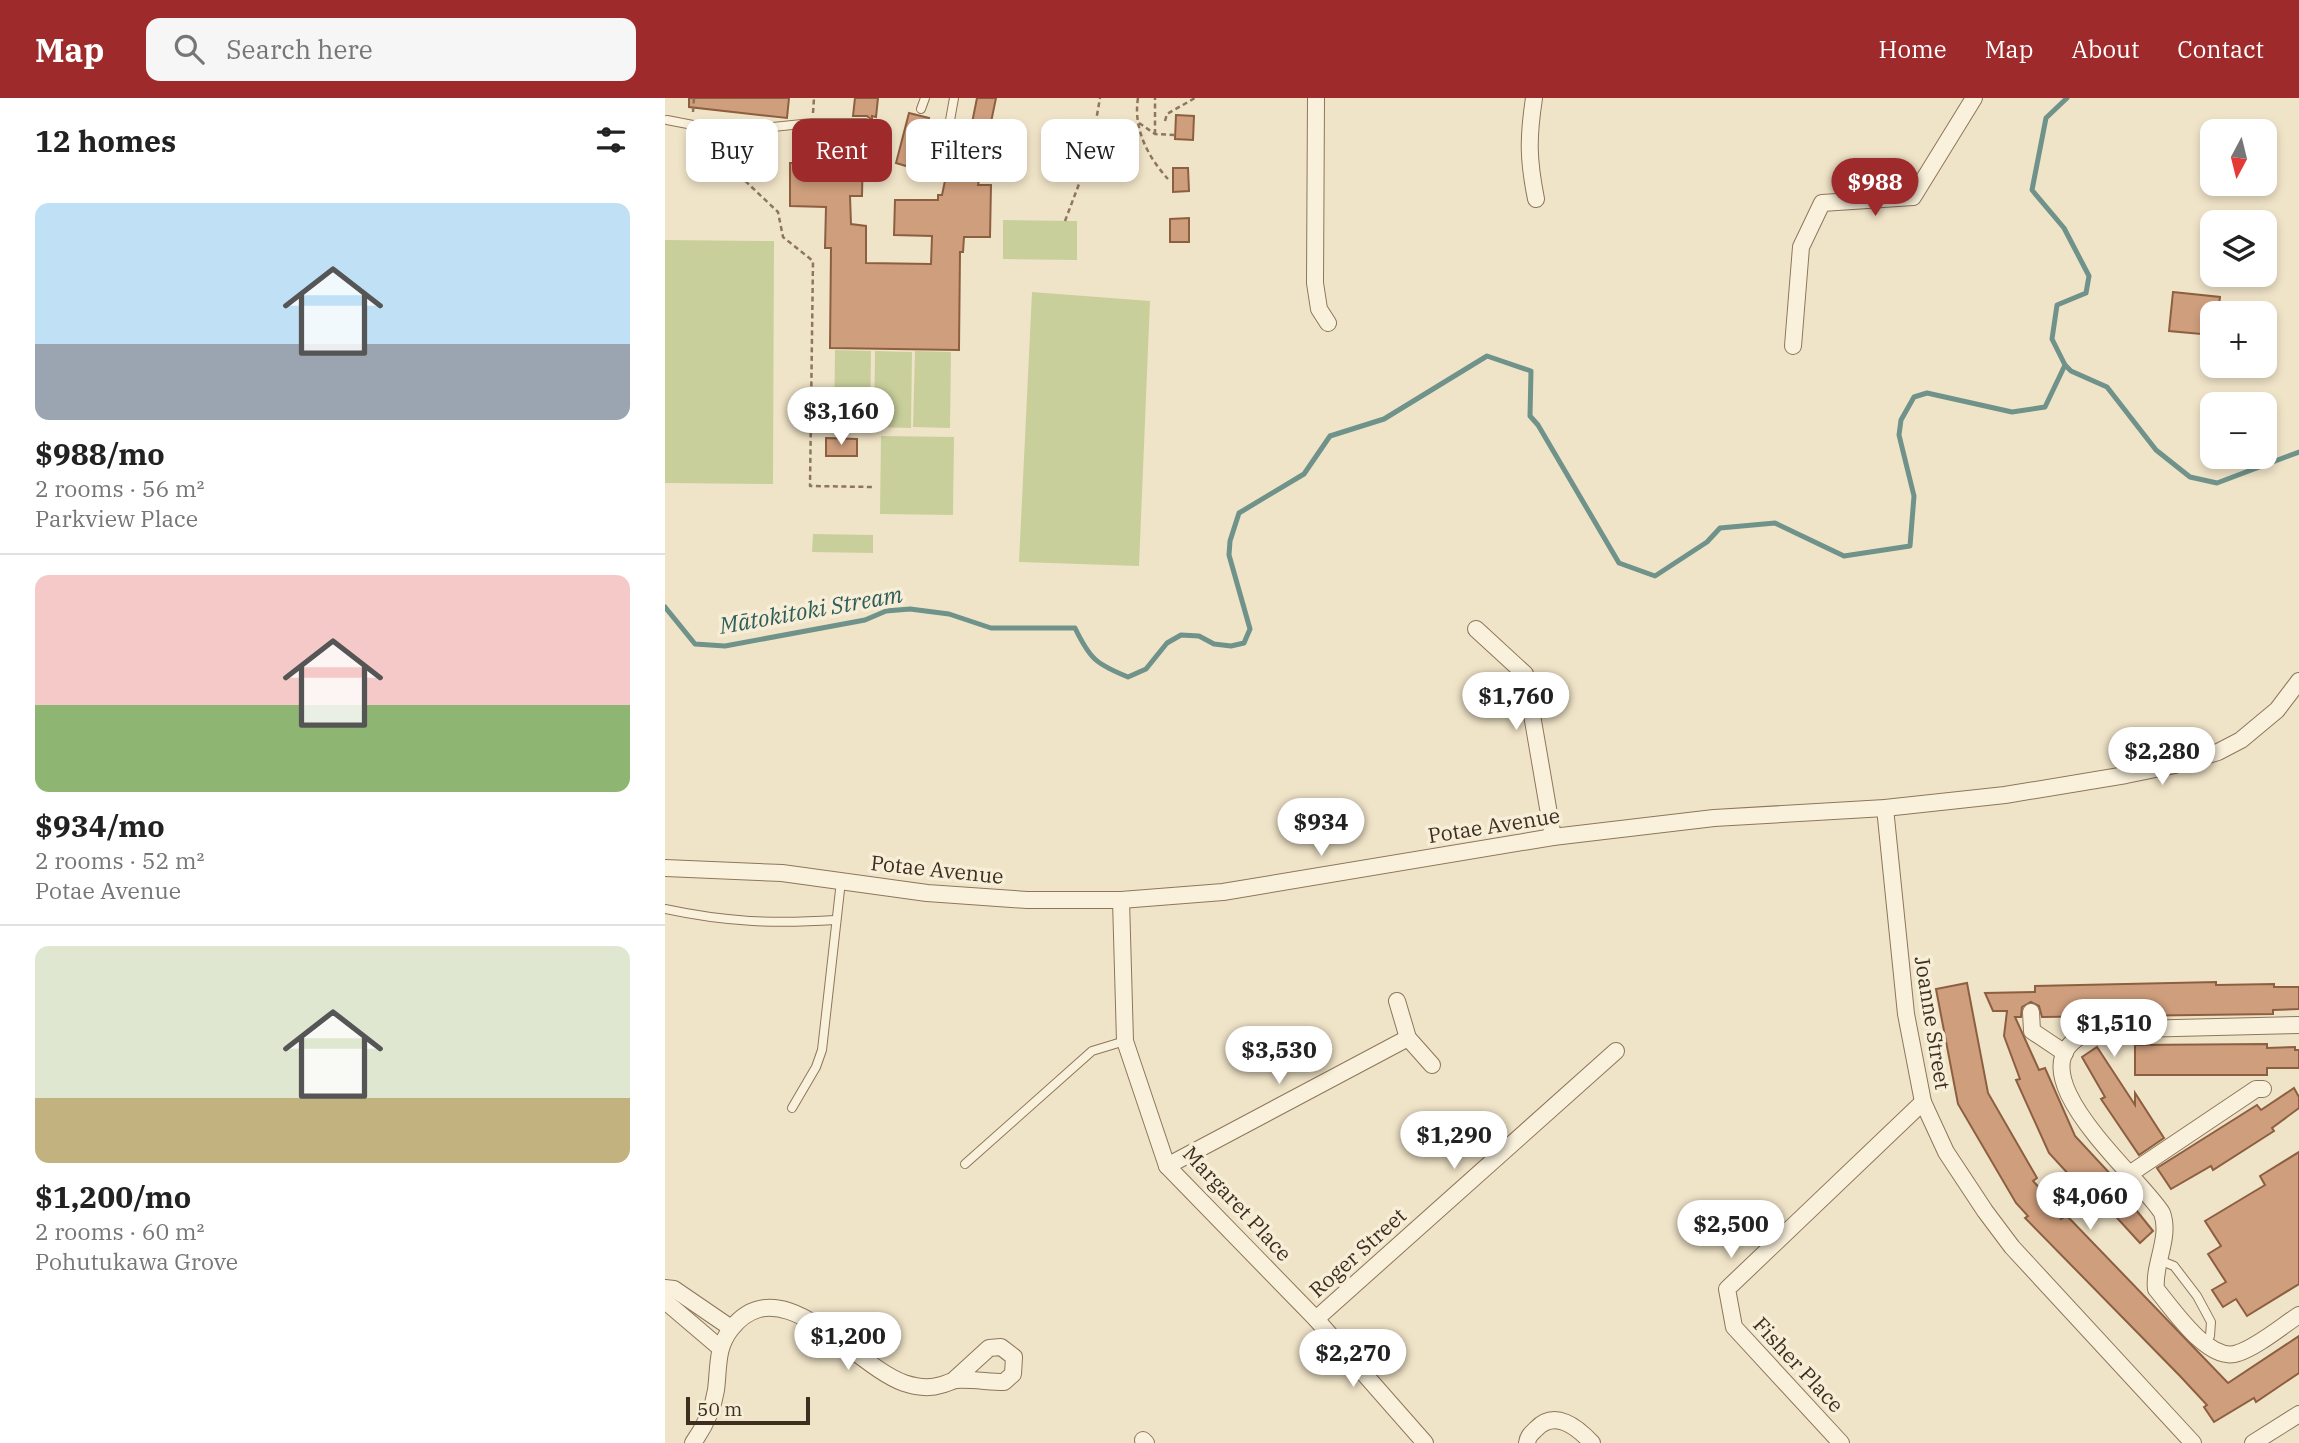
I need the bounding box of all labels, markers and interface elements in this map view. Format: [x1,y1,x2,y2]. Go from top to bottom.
search box [146,18,636,81]
text: Map [35,28,104,71]
icon: search [170,30,208,68]
text: Search here [226,32,373,66]
text: Home [1879,33,1947,65]
text: Map [1985,33,2033,65]
text: About [2071,33,2139,65]
text: Contact [2177,33,2264,65]
chip: Buy [686,119,778,182]
chip: Rent [792,119,892,182]
chip: Filters [906,119,1027,182]
chip: New [1041,119,1139,182]
north arrow [2200,119,2277,196]
map controls [2200,119,2277,469]
text: 12 homes [35,121,176,160]
icon: filters [592,121,630,159]
pin: $988 [1834,158,1916,218]
text: $988 [1847,166,1903,196]
button: layers [2200,210,2277,287]
icon: home [270,248,396,374]
button: + [2200,301,2277,378]
pin: $3,160 [784,388,898,447]
button: − [2200,392,2277,469]
text: $3,160 [803,395,879,425]
text: $988/mo [35,434,165,473]
text: 2 rooms · 56 m² [35,473,205,503]
text: Parkview Place [35,503,198,533]
water label: Mātokitoki Stream [716,578,905,640]
icon: home [270,620,396,746]
pin: $1,760 [1459,672,1573,732]
text: $1,760 [1478,680,1554,710]
pin: $2,280 [2105,728,2219,787]
text: $2,280 [2124,735,2200,765]
pin: $934 [1280,798,1362,858]
street label: Potae Avenue [1426,801,1562,849]
text: $934/mo [35,806,165,845]
text: $934 [1293,806,1349,836]
text: 2 rooms · 52 m² [35,845,205,875]
street label: Potae Avenue [869,848,1005,890]
text: Potae Avenue [35,875,181,905]
street label: Joanne Street [1909,954,1957,1092]
icon: home [270,991,396,1117]
pin: $1,510 [2057,1000,2171,1059]
text: $1,510 [2076,1007,2152,1037]
pin: $3,530 [1222,1026,1336,1086]
text: $3,530 [1241,1034,1317,1064]
pin: $1,290 [1397,1112,1511,1171]
text: $1,290 [1416,1119,1492,1149]
street label: Margaret Place [1177,1140,1298,1267]
pin: $4,060 [2033,1172,2147,1232]
text: $1,200/mo [35,1177,191,1216]
text: $4,060 [2052,1180,2128,1210]
pin: $2,500 [1674,1200,1788,1260]
street label: Roger Street [1303,1201,1412,1303]
text: $2,500 [1693,1208,1769,1238]
text: 2 rooms · 60 m² [35,1216,205,1246]
text: Pohutukawa Grove [35,1246,238,1276]
street label: Fisher Place [1747,1311,1850,1418]
pin: $1,200 [791,1312,905,1372]
text: $1,200 [810,1320,886,1350]
pin: $2,270 [1296,1330,1410,1389]
text: $2,270 [1315,1337,1391,1367]
scale bar [686,1394,810,1426]
text: 50 m [697,1397,742,1421]

